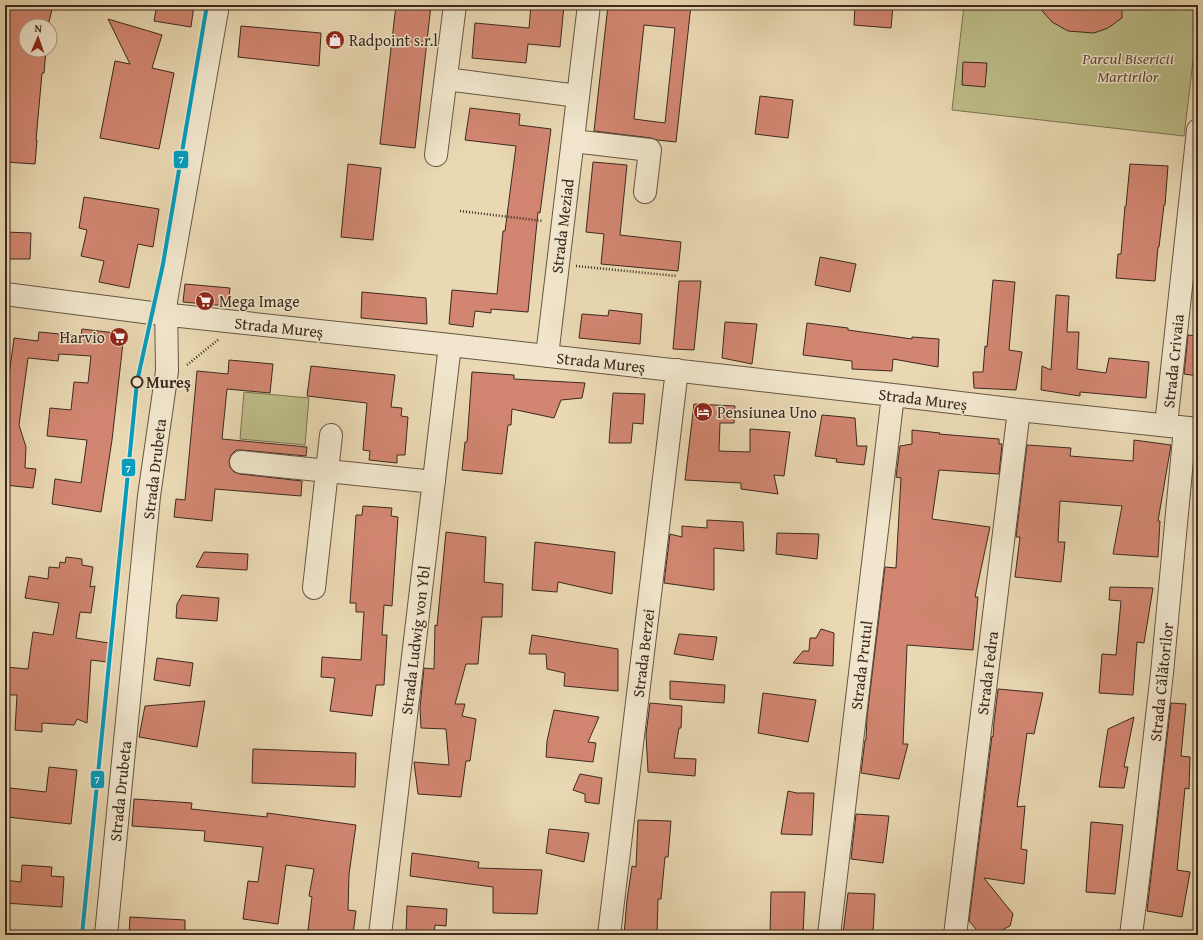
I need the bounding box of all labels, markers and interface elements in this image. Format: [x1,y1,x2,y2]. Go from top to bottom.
north arrow [18,18,58,58]
text: N [34,20,43,36]
place label: Radpoint s.r.l [349,28,438,52]
shop icon: Radpoint s.r.l [324,29,346,51]
park label: Parcul Bisericii Martirilor [1081,46,1174,88]
line badge: 7 [173,150,189,169]
text: 7 [178,151,184,167]
street label: Strada Meziad [544,177,580,275]
place label: Mega Image [219,289,300,313]
supermarket icon: Mega Image [194,290,216,312]
street label: Strada Mureș [233,310,325,344]
street label: Strada Crivaia [1156,313,1190,409]
place label: Harvio [60,325,105,349]
supermarket icon: Harvio [108,326,130,348]
street label: Strada Mureș [555,345,647,379]
place label: Mureș [146,370,191,394]
marker: Mureș [130,375,144,389]
street label: Strada Mureș [877,382,969,416]
place label: Pensiunea Uno [717,400,817,424]
hotel icon: Pensiunea Uno [692,401,714,423]
street label: Strada Drubeta [136,417,172,521]
line badge: 7 [121,458,136,477]
text: 7 [125,460,131,476]
street label: Strada Ludwig von Ybl [394,564,436,716]
street label: Strada Berzei [626,607,660,699]
street label: Strada Prutul [844,619,878,711]
street label: Strada Călătorilor [1143,621,1179,743]
street label: Strada Fedra [970,629,1004,716]
street label: Strada Drubeta [103,739,137,843]
line badge: 7 [90,770,105,789]
text: 7 [94,771,100,787]

